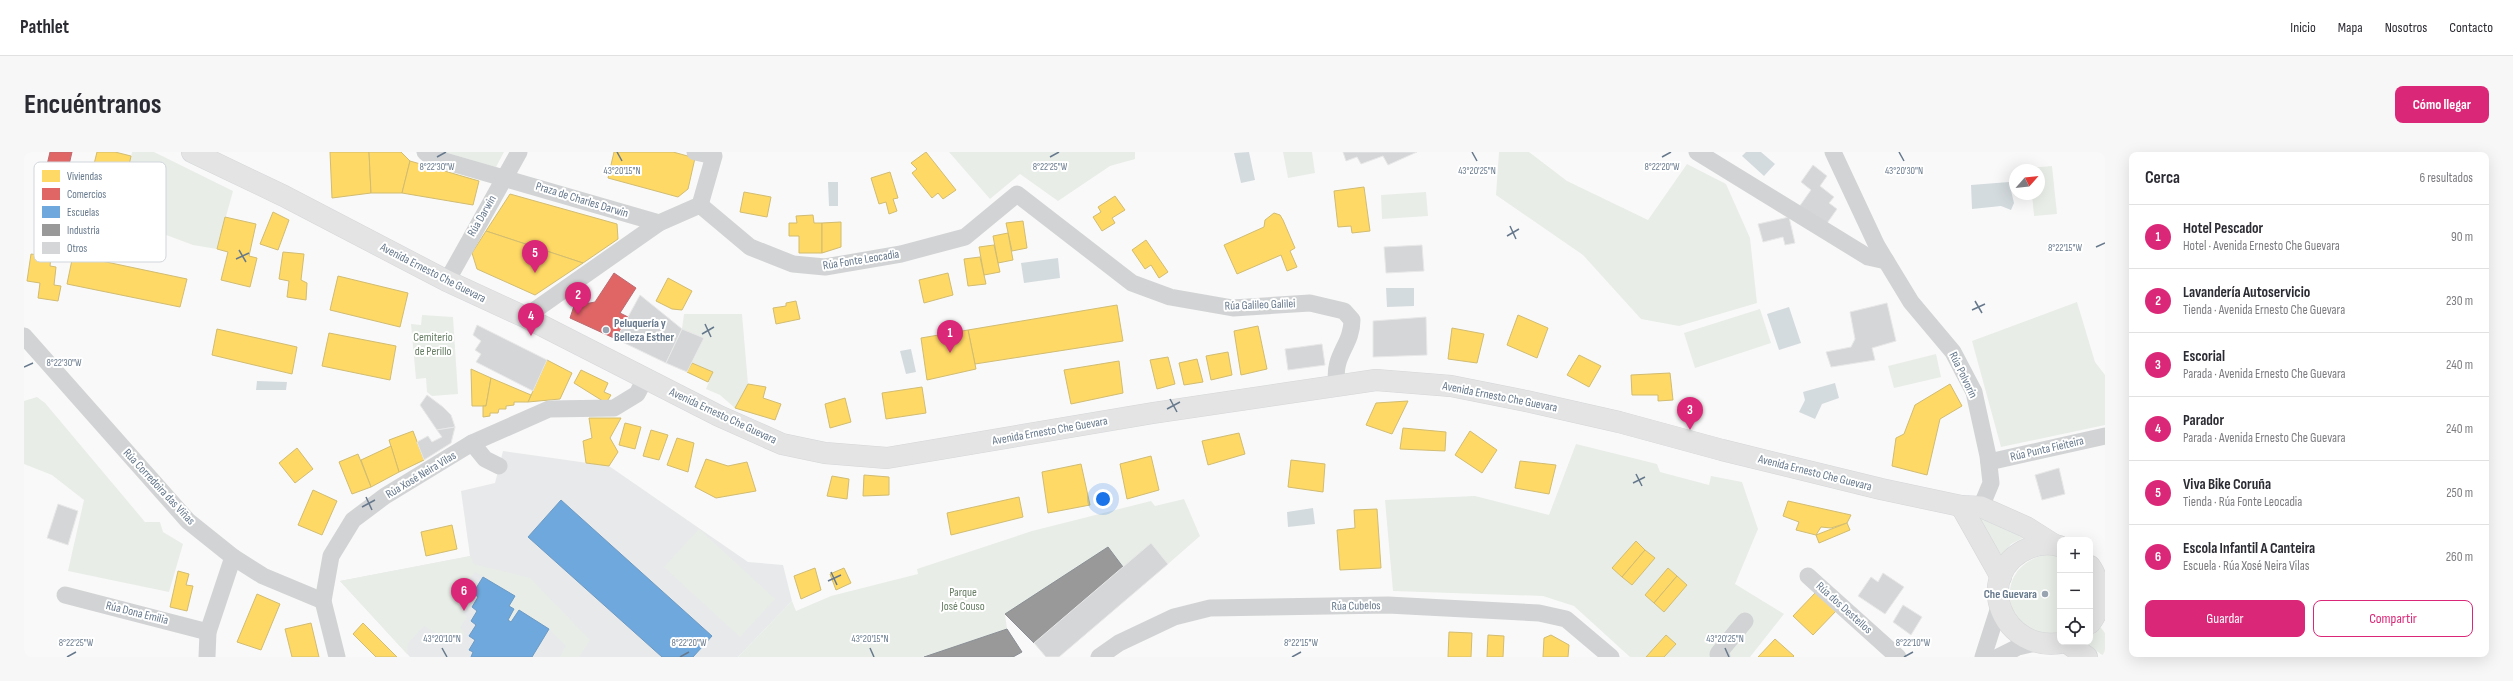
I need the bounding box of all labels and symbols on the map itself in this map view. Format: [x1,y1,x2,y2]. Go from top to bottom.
text: 8°22'30"W [419,161,455,173]
text: 8°22'25"W [1033,161,1068,173]
text: 8°22'20"W [1644,161,1680,173]
legend [34,162,166,262]
north arrow [2009,164,2045,200]
text: 43°20'15"N [603,165,641,177]
text: 43°20'25"N [1458,165,1496,177]
text: 43°20'30"N [1885,165,1923,177]
text: Viviendas [67,170,102,183]
street label: Praza de Charles Darwin [534,179,630,221]
text: Comercios [67,188,106,201]
street label: Rúa Darwin [464,193,500,239]
text: Escuelas [67,206,99,219]
text: Industria [67,224,100,237]
street label: Avenida Ernesto Che Guevara [377,239,489,306]
pin: 5 [522,240,548,273]
text: Otros [67,242,87,255]
text: 8°22'15"W [2048,242,2082,254]
street label: Rúa Fonte Leocadia [822,246,901,273]
pin: 2 [565,282,591,315]
street label: Rúa Galileo Galilei [1224,296,1296,314]
pin: 4 [518,303,544,336]
place label: Peluquería y Belleza Esther [614,316,674,345]
pin: 1 [937,320,963,353]
marker: Peluquería y Belleza Esther [601,325,611,335]
park label: Cemiterio de Perillo [413,330,453,359]
street label: Rúa Polvorín [1945,349,1981,401]
text: 8°22'30"W [46,357,82,369]
street label: Avenida Ernesto Che Guevara [1440,378,1559,416]
street label: Avenida Ernesto Che Guevara [666,384,779,448]
pin: 3 [1677,397,1703,430]
street label: Avenida Ernesto Che Guevara [990,413,1109,449]
street label: Rúa Punta Fieiteira [2009,433,2086,465]
street label: Rúa Corredoira das Viñas [120,446,198,528]
street label: Rúa Xosé Neira Vilas [383,448,459,502]
street label: Avenida Ernesto Che Guevara [1756,451,1874,494]
your location [1093,489,1113,509]
pin: 6 [451,578,477,611]
street label: Rúa dos Destellos [1813,579,1875,637]
park label: Parque José Couso [940,585,985,614]
place label: Che Guevara [1984,587,2037,602]
marker: Che Guevara [2040,589,2050,599]
street label: Rúa Dona Emilia [104,598,170,628]
street label: Rúa Cubelos [1331,598,1381,614]
text: 43°20'10"N [423,633,461,645]
text: 43°20'15"N [851,633,889,645]
text: 43°20'25"N [1706,633,1744,645]
text: 8°22'25"W [59,637,94,649]
text: 8°22'20"W [671,637,707,649]
text: 8°22'15"W [1284,637,1318,649]
text: 8°22'10"W [1896,637,1931,649]

